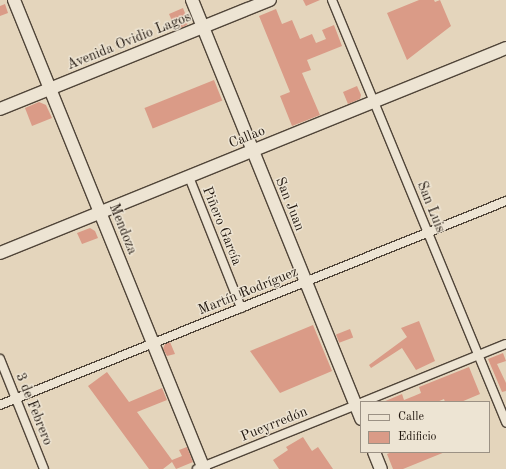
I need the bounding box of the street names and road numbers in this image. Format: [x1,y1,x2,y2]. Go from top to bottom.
street label: Avenida Ovidio Lagos [65,8,193,74]
street label: Callao [226,122,268,152]
street label: San Juan [272,175,308,233]
street label: San Luis [413,179,449,235]
street label: Piñero García [199,184,245,268]
street label: Mendoza [105,201,141,257]
street label: Martín Rodríguez [196,263,300,319]
street label: 3 de Febrero [12,370,56,448]
street label: Pueyrredón [238,403,310,445]

